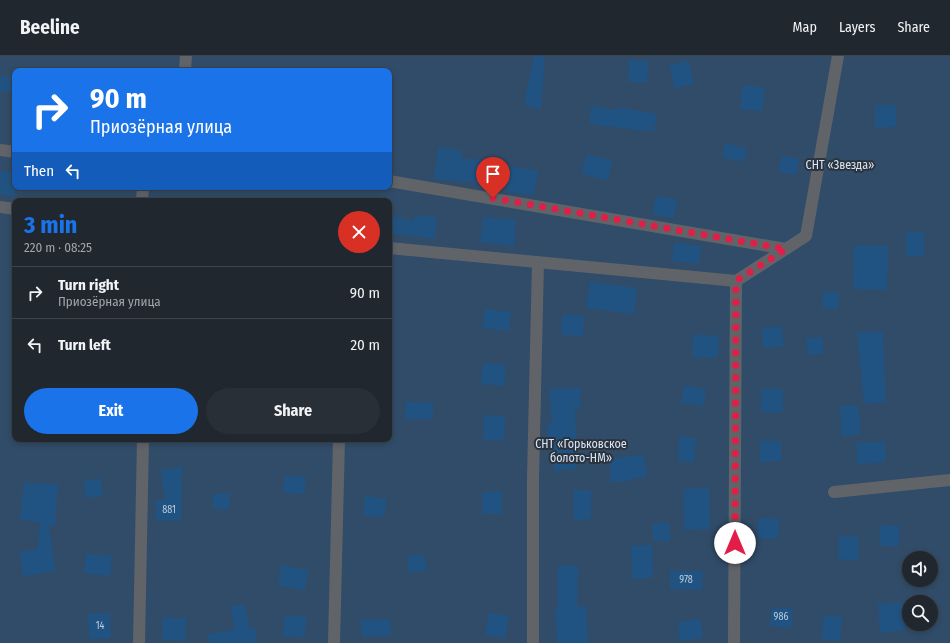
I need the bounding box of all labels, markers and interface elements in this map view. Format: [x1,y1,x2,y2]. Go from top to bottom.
text: Beeline [20,16,80,39]
text: Map [793,19,817,36]
text: Layers [839,19,875,36]
text: Share [897,19,930,36]
text: 90 m [90,82,147,115]
icon: right [24,84,76,136]
text: Приозёрная улица [90,116,232,138]
pin [476,157,510,198]
park label: СНТ «Звезда» [806,158,874,172]
icon: left [62,160,84,182]
text: Then [24,162,54,180]
icon: arrive [482,163,504,185]
text: 3 min [24,211,77,239]
button: close [338,211,380,253]
text: 220 m · 08:25 [24,240,92,255]
text: Turn right [58,276,119,294]
icon: right [24,282,46,304]
text: 90 m [350,284,380,302]
text: Приозёрная улица [58,294,161,309]
icon: left [24,334,46,356]
text: Turn left [58,336,111,354]
text: 20 m [351,336,380,354]
button: Exit [24,388,198,434]
button: Share [206,388,380,434]
park label: СНТ «Горьковское болото-НМ» [535,437,627,465]
house number: 881 [162,504,176,516]
position arrow [714,522,756,564]
map controls [902,551,938,631]
button: sound [902,551,938,587]
house number: 978 [679,574,693,586]
button: search [902,595,938,631]
house number: 986 [774,611,788,623]
house number: 14 [96,620,105,632]

